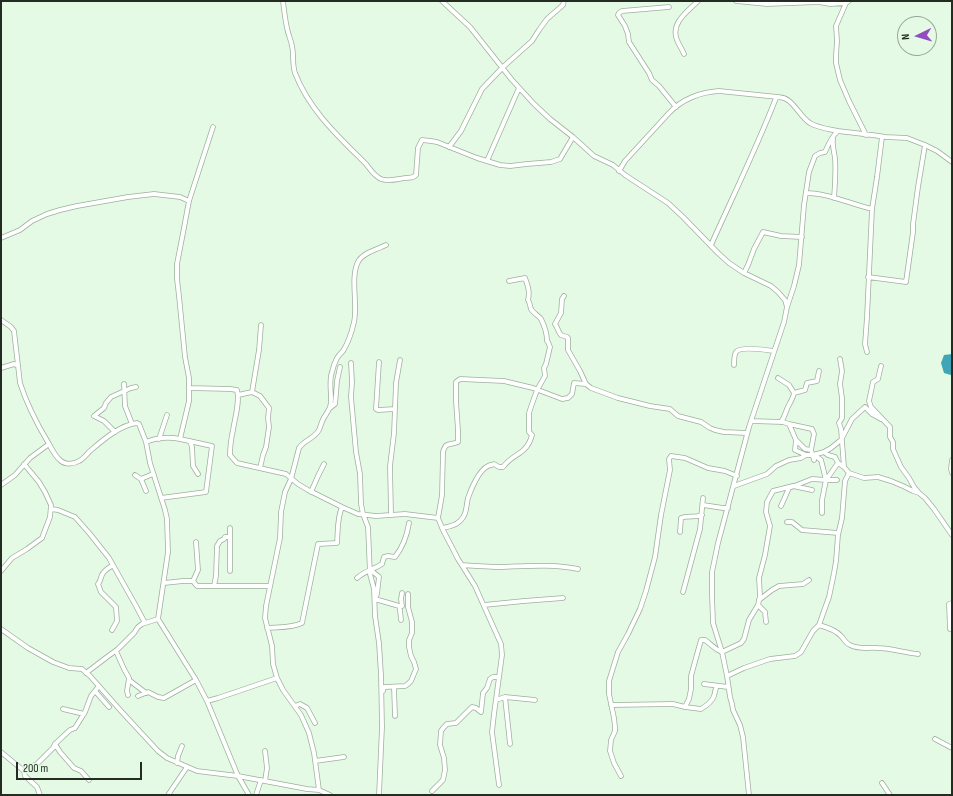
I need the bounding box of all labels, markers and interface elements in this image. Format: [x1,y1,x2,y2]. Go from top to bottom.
north arrow [897,16,937,56]
text: N [899,34,912,40]
scale bar [18,754,144,780]
text: 200 m [23,761,48,776]

